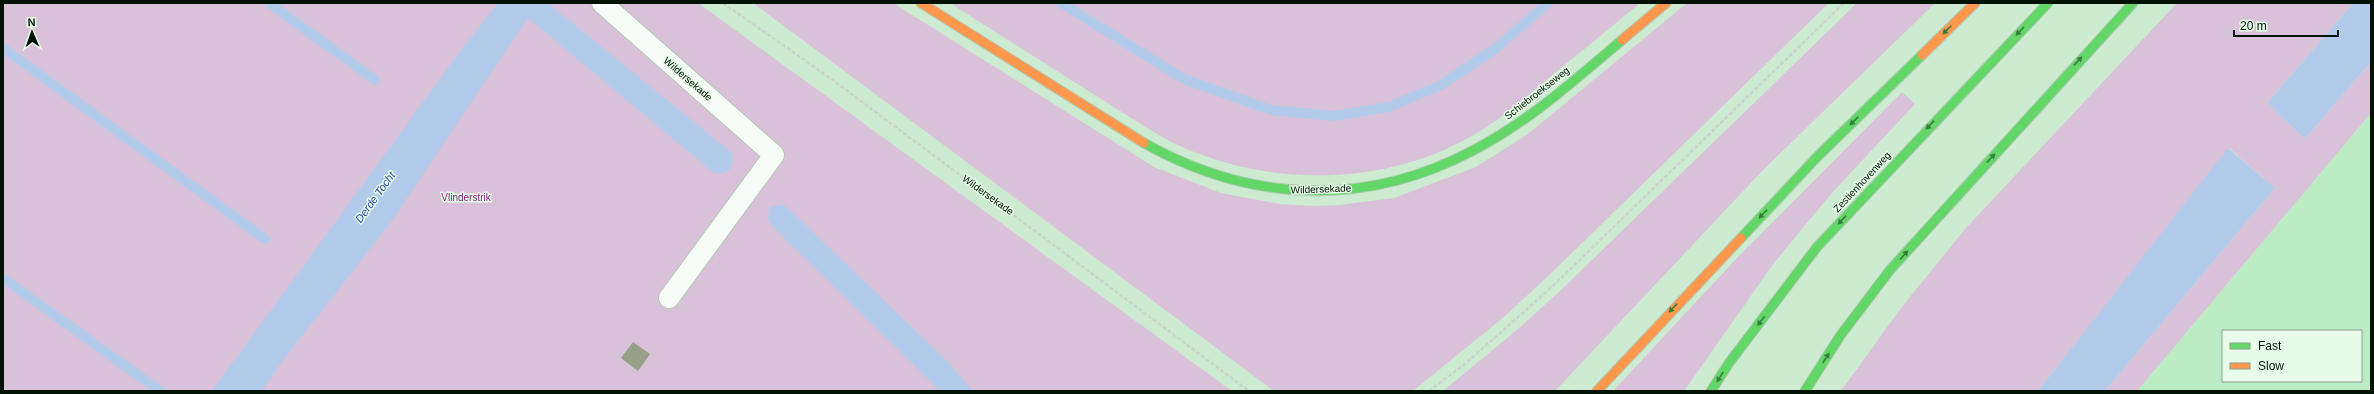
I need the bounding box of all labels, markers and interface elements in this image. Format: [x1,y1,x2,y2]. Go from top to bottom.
north arrow [12,12,52,52]
scale bar [2234,12,2338,38]
text: N [27,16,36,28]
text: 20 m [2240,19,2267,33]
one-way arrow [1942,25,1952,35]
one-way arrow [2016,26,2025,36]
street label: Wildersekade [662,55,715,103]
one-way arrow [2074,56,2083,67]
street label: Schiebroekseweg [1503,64,1571,122]
one-way arrow [1849,116,1859,126]
one-way arrow [1926,120,1935,130]
street label: Zestienhovenweg [1831,150,1893,214]
one-way arrow [1986,153,1996,163]
water label: Derde Tocht [353,169,398,225]
street label: Wildersekade [960,173,1016,218]
street label: Wildersekade [1291,182,1352,196]
park label: Vlinderstrik [441,192,492,203]
one-way arrow [1758,209,1768,219]
one-way arrow [1837,215,1847,225]
one-way arrow [1900,249,1909,260]
one-way arrow [1669,303,1678,313]
one-way arrow [1756,316,1765,327]
legend [2222,330,2362,382]
text: Fast [2258,339,2282,353]
one-way arrow [1822,353,1830,363]
text: Slow [2258,359,2284,373]
one-way arrow [1716,372,1724,382]

